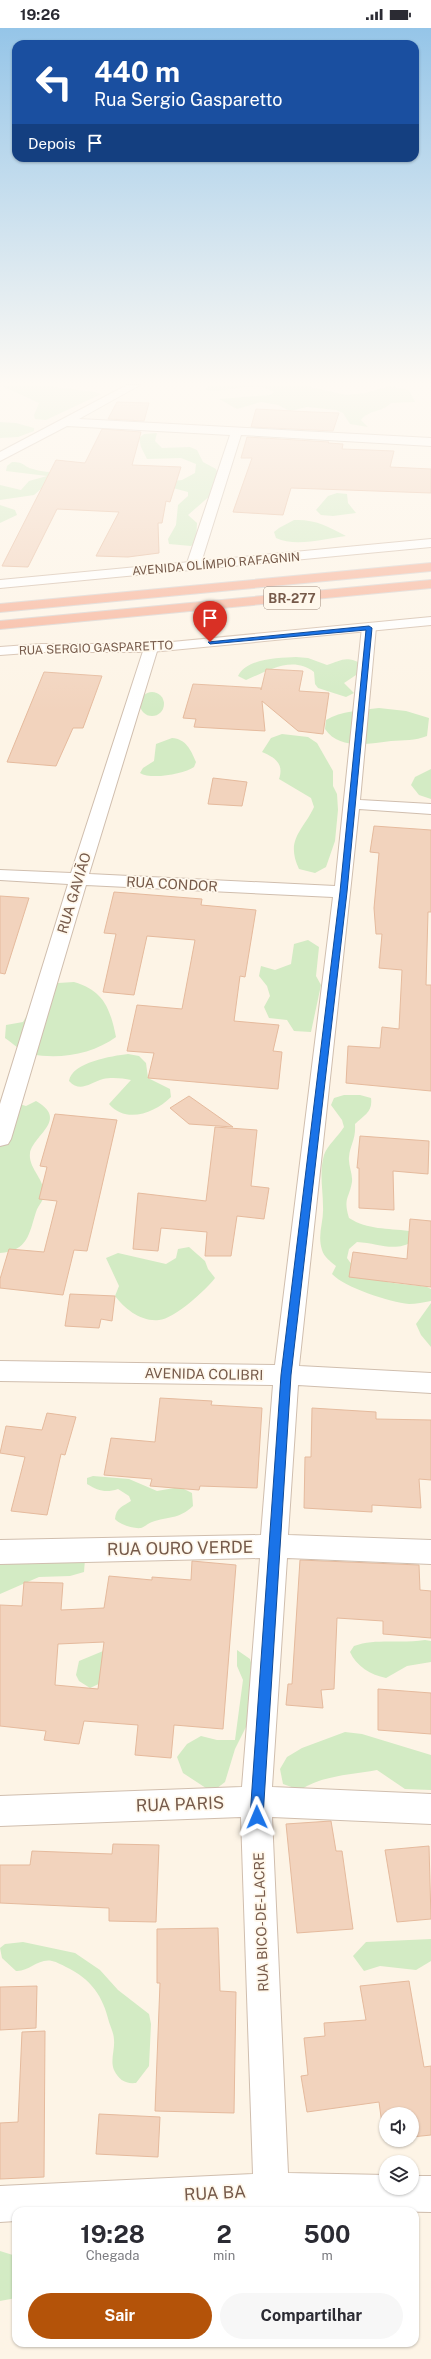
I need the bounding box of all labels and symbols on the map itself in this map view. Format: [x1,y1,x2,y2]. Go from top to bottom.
street label: AVENIDA OLÍMPIO RAFAGNIN [131,550,301,578]
road number: BR-277 [264,587,320,609]
pin [193,601,227,642]
street label: RUA SERGIO GASPARETTO [19,638,174,658]
street label: RUA GAVIÃO [53,850,94,935]
street label: RUA CONDOR [126,874,218,894]
street label: AVENIDA COLIBRI [145,1365,263,1383]
street label: RUA OURO VERDE [107,1537,253,1559]
street label: RUA PARIS [136,1792,224,1816]
position arrow [236,1796,278,1838]
street label: RUA BICO-DE-LACRE [251,1852,271,1992]
street label: RUA BA [183,2181,247,2205]

